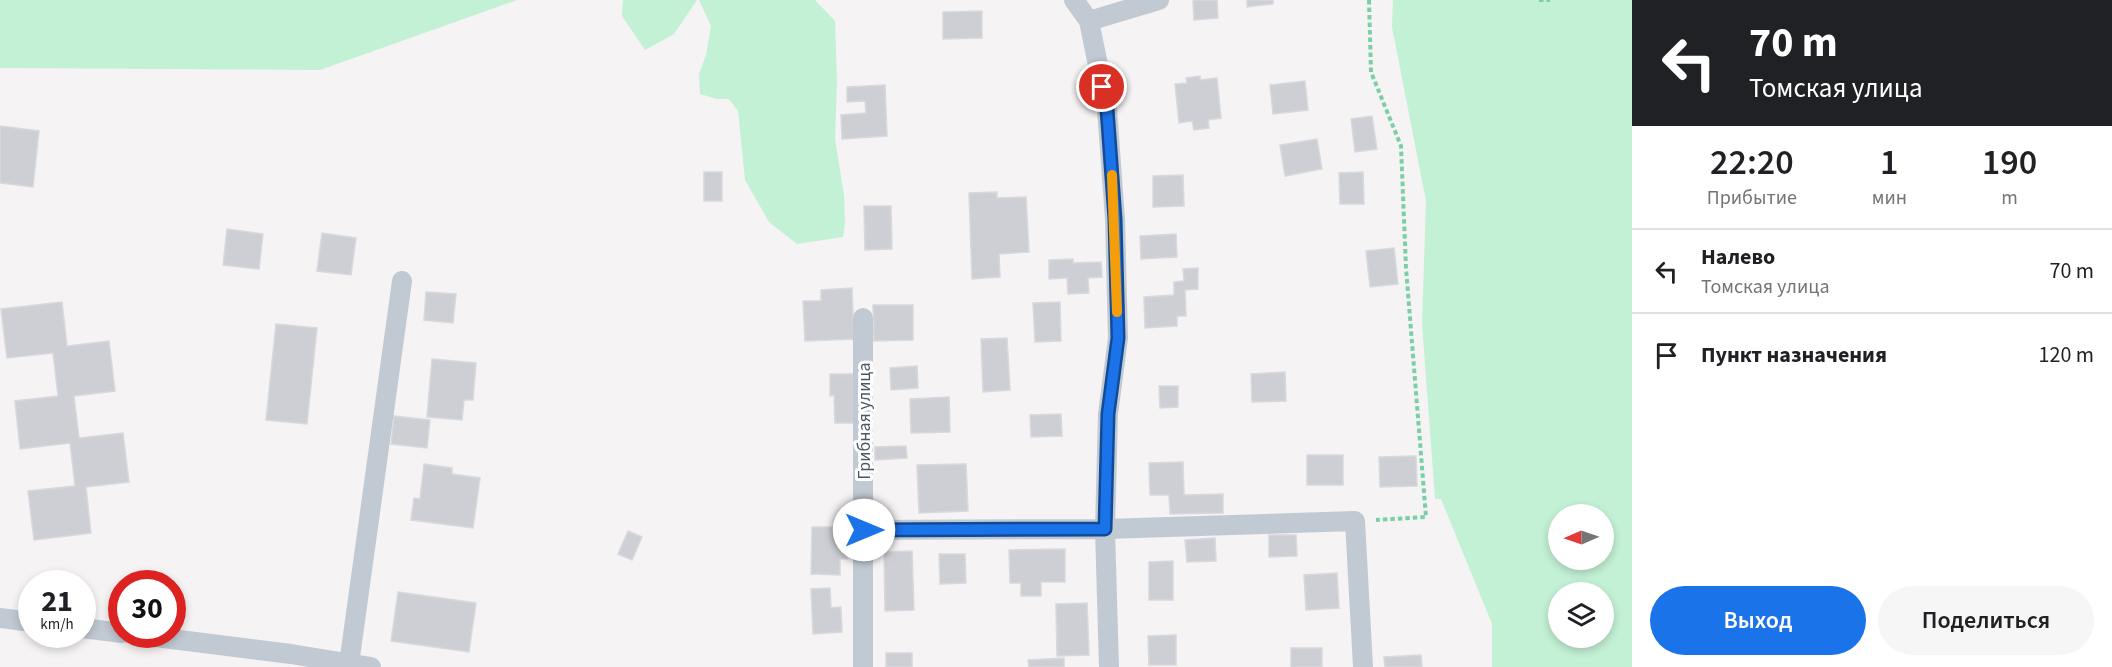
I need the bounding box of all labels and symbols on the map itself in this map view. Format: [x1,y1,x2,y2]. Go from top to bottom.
pin [1076,61,1127,112]
street label: Грибная улица [852,362,877,480]
position arrow [832,498,896,562]
north arrow [1548,504,1614,570]
speed limit sign: 30 [108,570,186,648]

